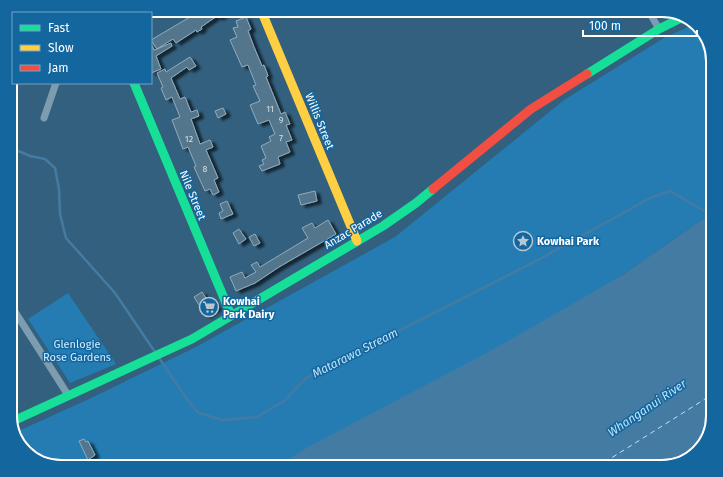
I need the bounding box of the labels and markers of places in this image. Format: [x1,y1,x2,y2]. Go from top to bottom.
place icon: Kowhai Park [512,230,534,252]
place label: Kowhai Park [537,235,600,248]
place label: Kowhai Park Dairy [223,295,275,321]
supermarket icon: Kowhai Park Dairy [198,296,220,318]

